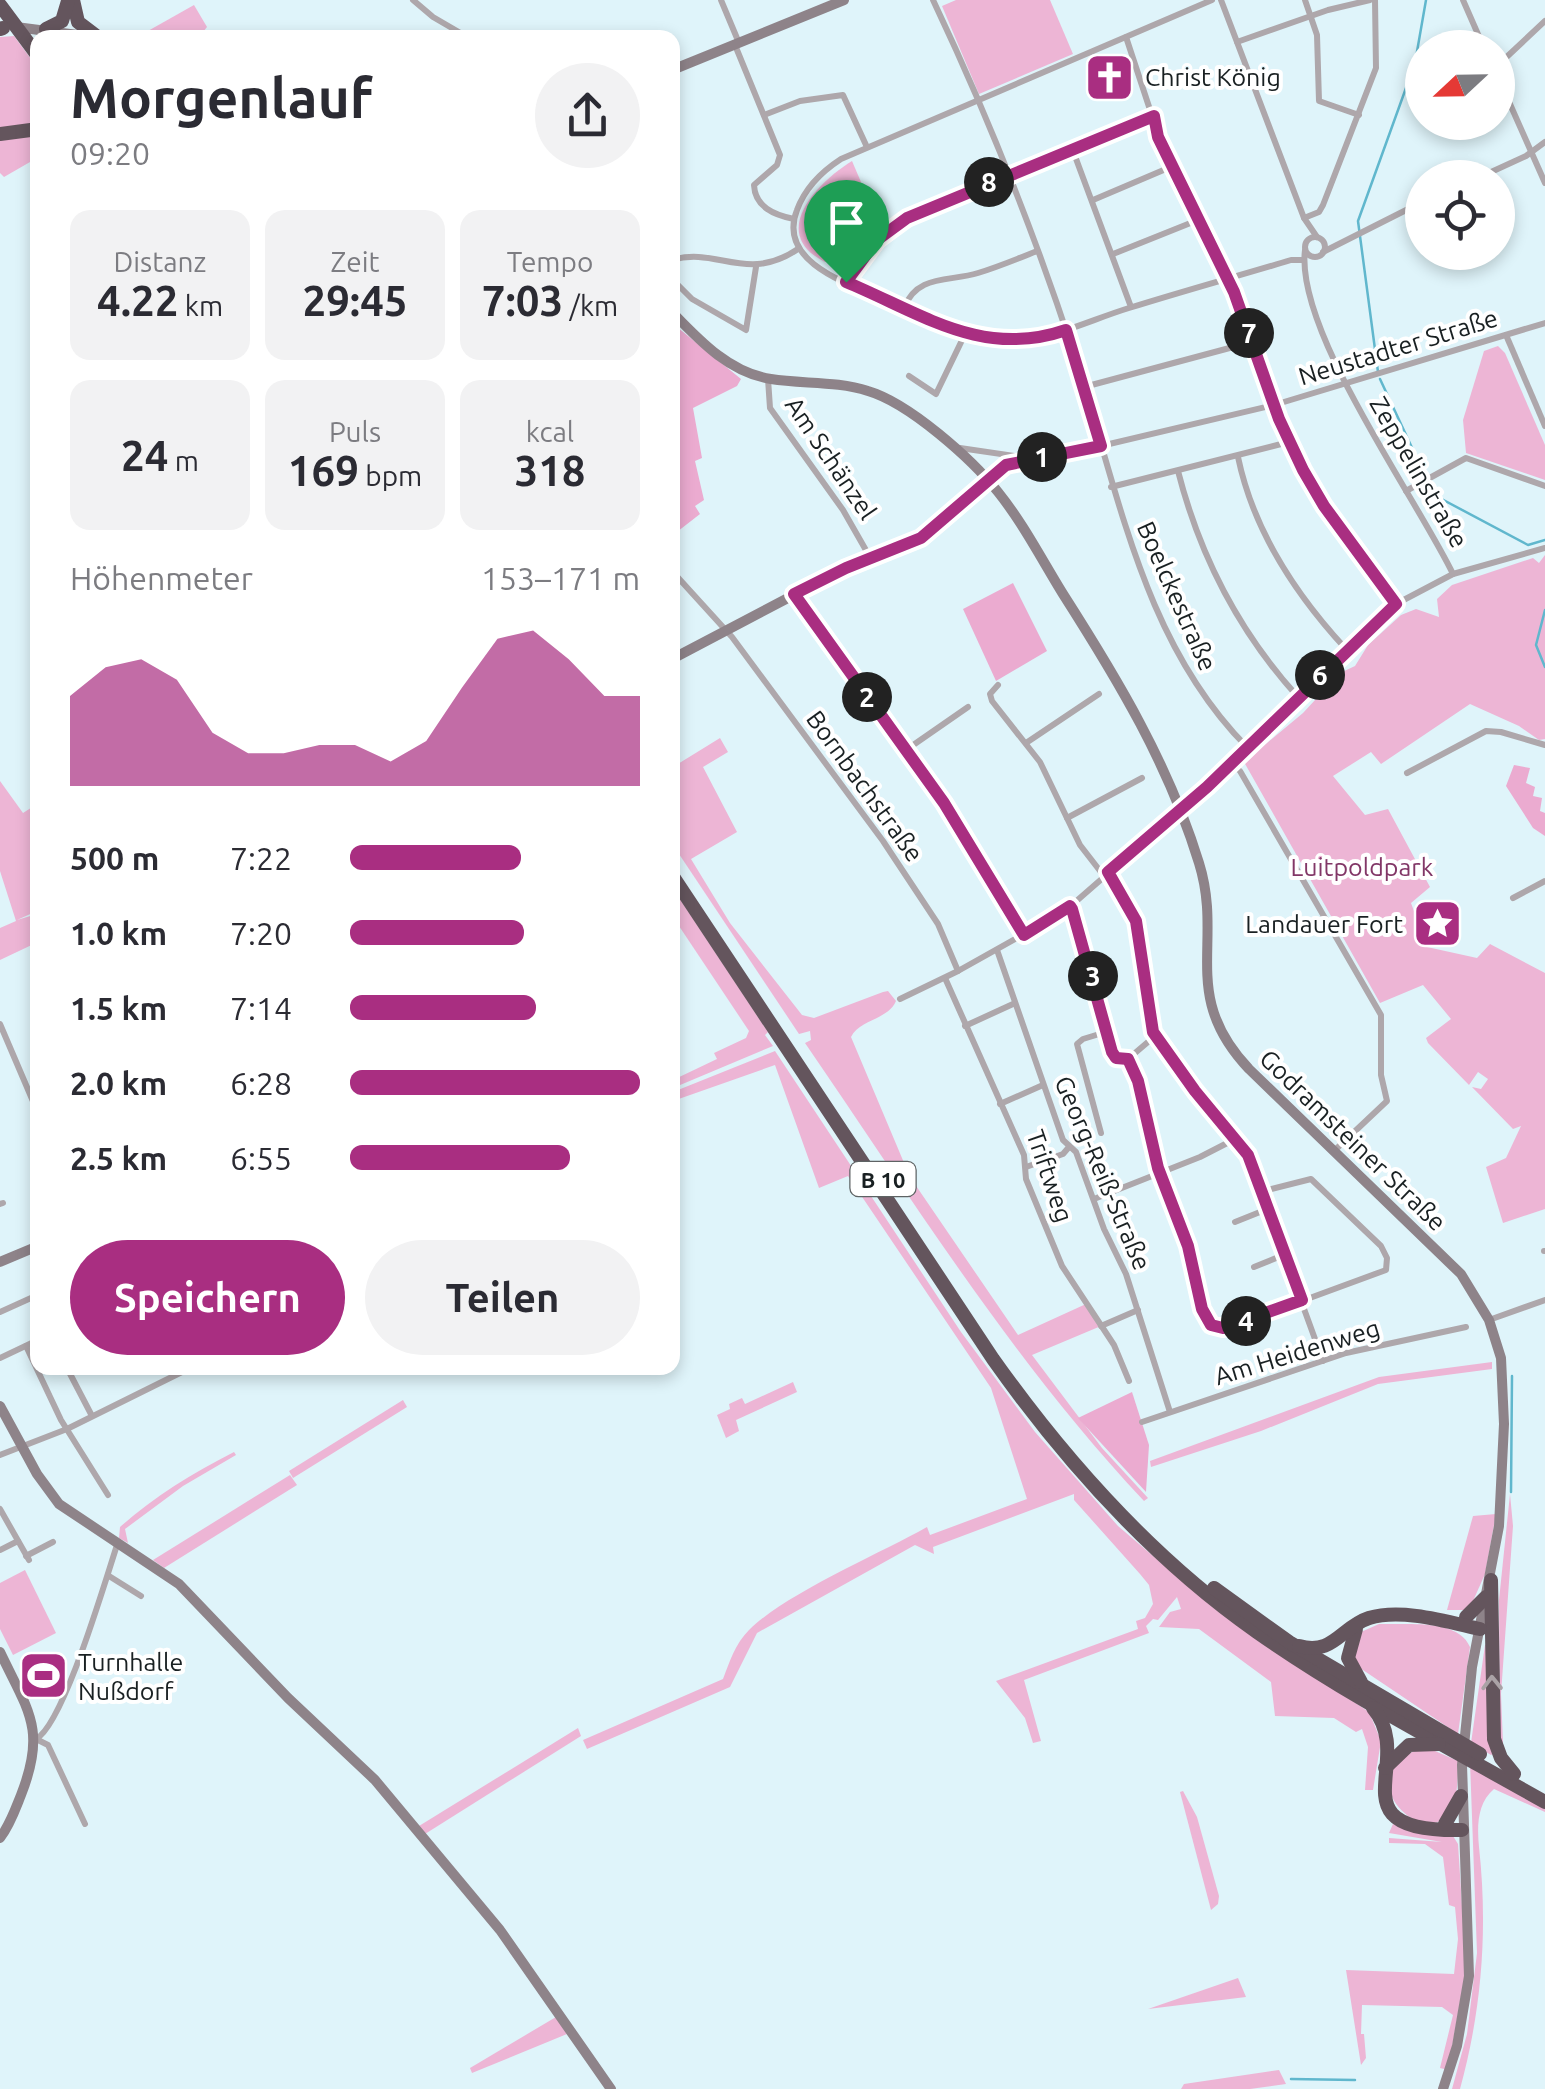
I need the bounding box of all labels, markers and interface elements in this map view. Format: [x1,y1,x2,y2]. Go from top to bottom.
north arrow [1405,30,1515,140]
map controls [1405,30,1515,270]
church icon: Christ König [1084,51,1136,103]
button: share [535,63,640,168]
place label: Christ König [1145,63,1281,91]
text: Morgenlauf [70,67,373,128]
text: 09:20 [70,135,150,171]
pin: 8 [964,157,1014,207]
button: locate [1405,160,1515,270]
text: 8 [981,166,997,197]
pin [804,180,889,283]
icon: arrive [819,195,874,250]
text: Distanz [114,246,206,277]
text: Zeit [330,246,380,277]
text: Tempo [507,246,593,277]
text: 4.22 [97,277,178,324]
text: 29:45 [302,277,408,324]
text: 7:03 [482,277,563,324]
text: km [178,290,223,321]
text: /km [563,290,618,321]
street label: Neustadter Straße [1295,303,1501,391]
pin: 7 [1224,308,1274,358]
text: 7 [1241,317,1257,348]
street label: Am Schänzel [780,392,882,524]
street label: Zeppelinstraße [1364,392,1474,552]
text: Puls [329,416,381,447]
text: kcal [526,416,574,447]
text: 24 [121,432,168,479]
pin: 1 [1017,432,1067,482]
text: 1 [1034,441,1050,472]
text: m [168,445,199,476]
text: 169 [288,447,359,494]
text: 318 [514,447,586,494]
text: bpm [359,460,422,491]
street label: Boelckestraße [1132,517,1222,675]
text: Höhenmeter [70,560,253,596]
text: 153–171 m [481,560,640,596]
pin: 6 [1295,650,1345,700]
text: 6 [1312,659,1328,690]
pin: 2 [842,672,892,722]
text: 2 [859,681,875,712]
street label: Bornbachstraße [801,705,929,867]
text: 500 m [70,840,159,876]
text: 7:22 [230,840,292,876]
park label: Luitpoldpark [1291,853,1434,881]
place icon: Landauer Fort [1412,898,1464,950]
place label: Landauer Fort [1245,910,1403,938]
text: 1.0 km [70,915,167,951]
text: 7:20 [230,915,292,951]
pin: 3 [1068,951,1118,1001]
text: 3 [1085,960,1101,991]
text: 1.5 km [70,990,167,1026]
text: 7:14 [230,990,292,1026]
street label: Godramsteiner Straße [1254,1044,1452,1236]
text: 2.0 km [70,1065,167,1101]
text: 6:28 [230,1065,292,1101]
street label: Georg-Reiß-Straße [1049,1072,1157,1274]
street label: Triftweg [1021,1126,1079,1226]
text: 2.5 km [70,1140,167,1176]
text: 6:55 [230,1140,292,1176]
road number: B 10 [850,1162,916,1196]
button: Speichern [70,1240,345,1355]
button: Teilen [365,1240,640,1355]
pin: 4 [1221,1296,1271,1346]
text: 4 [1238,1305,1254,1336]
street label: Am Heidenweg [1211,1314,1383,1390]
place label: Turnhalle Nußdorf [78,1648,183,1705]
sports icon: Turnhalle Nußdorf [17,1650,69,1702]
one-way arrow [1481,1674,1503,1690]

